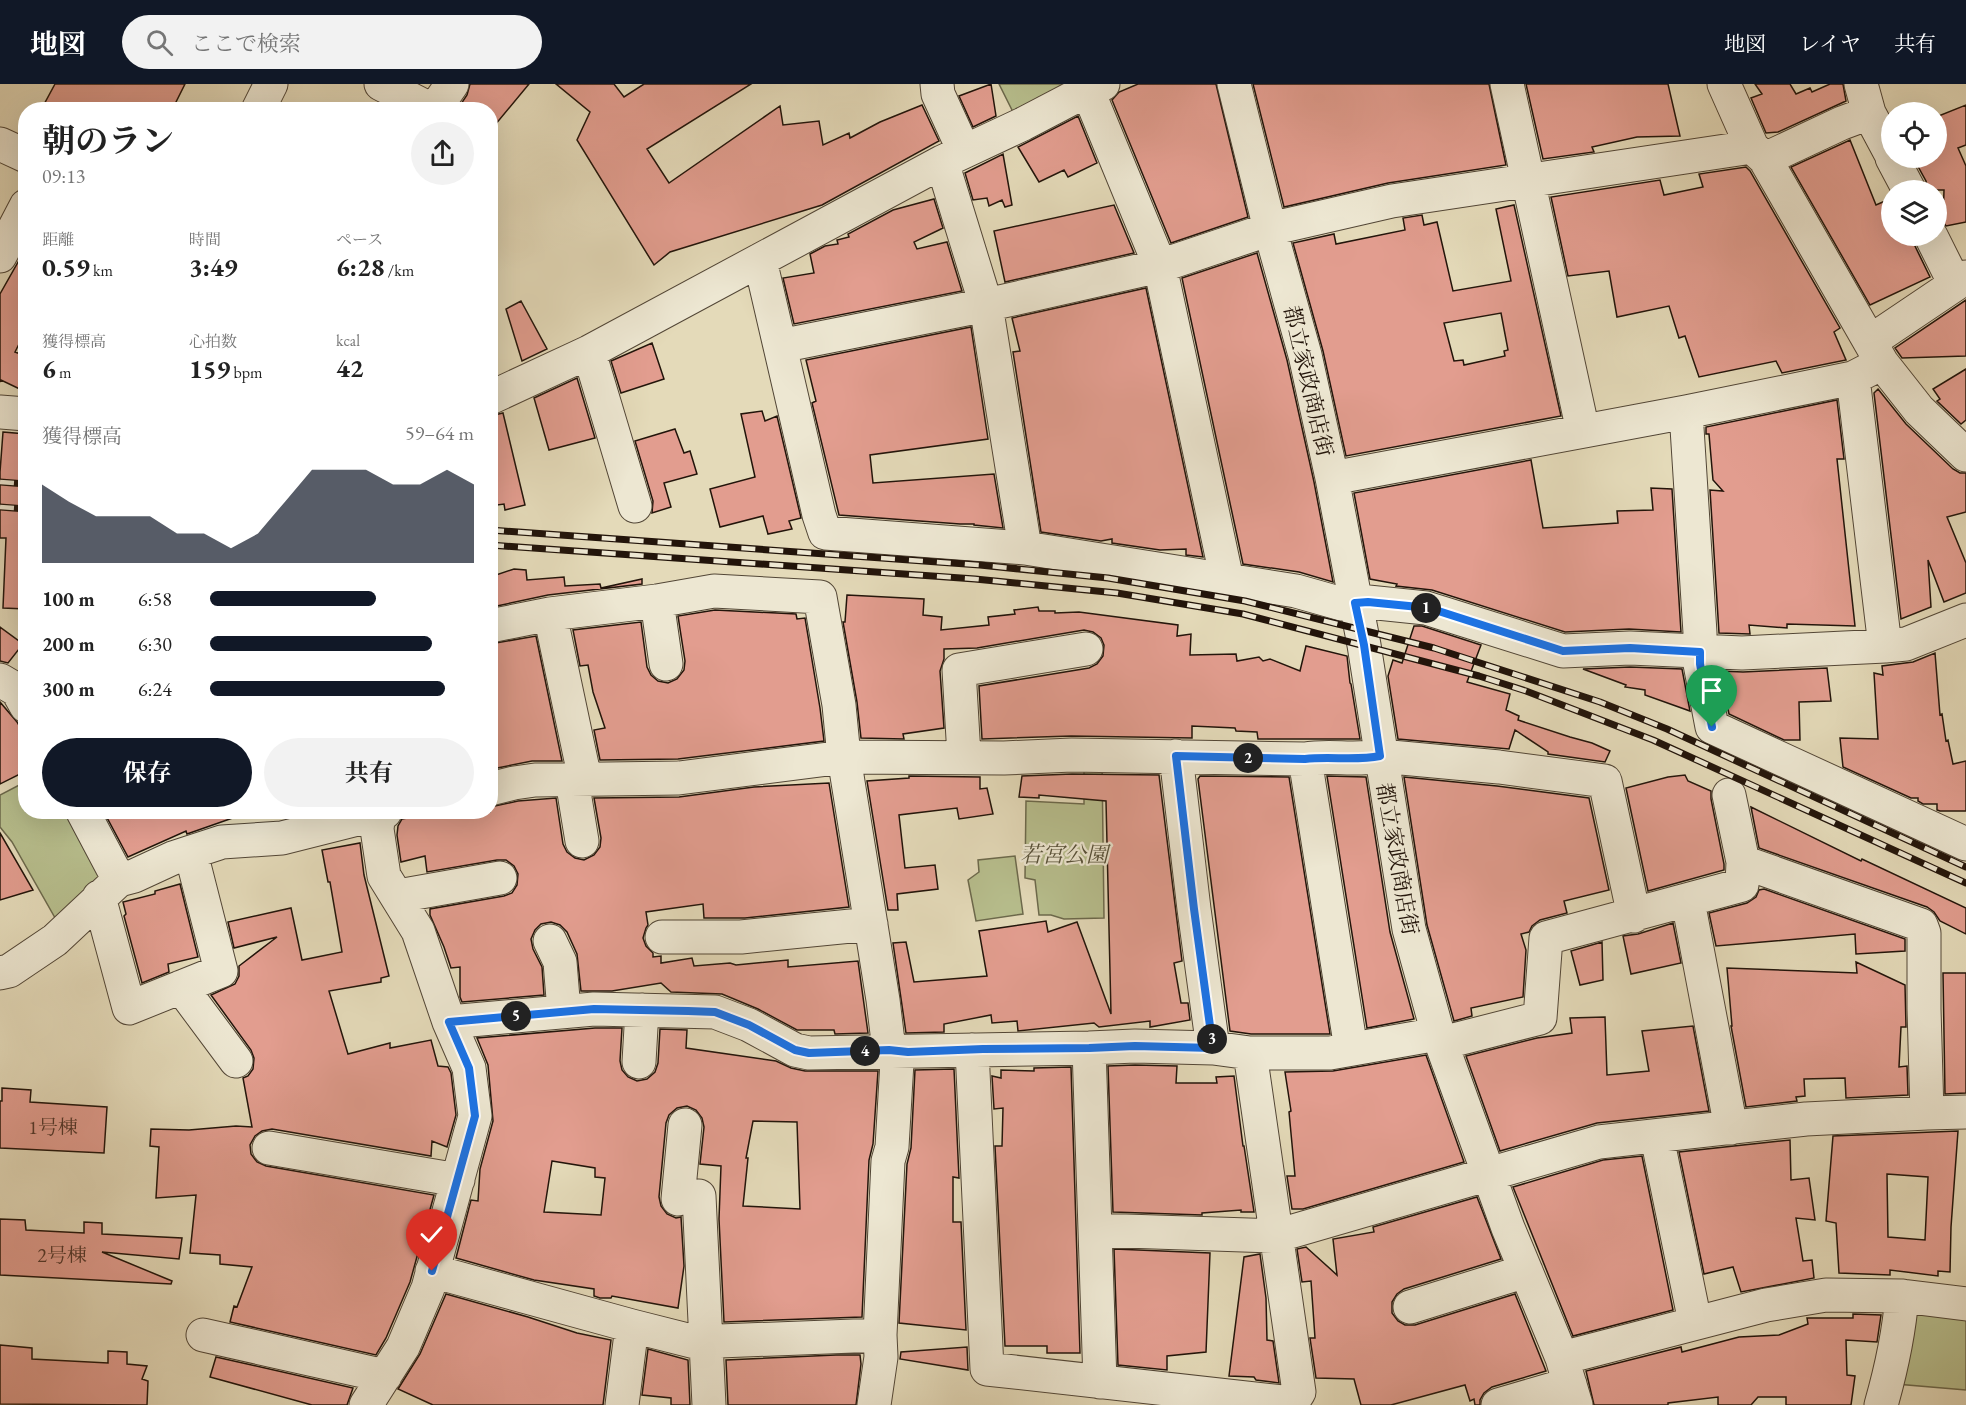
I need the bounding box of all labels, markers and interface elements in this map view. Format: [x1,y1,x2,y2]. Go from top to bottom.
search box [122,15,542,69]
text: 地図 [30,26,86,62]
icon: search [143,26,176,59]
text: ここで検索 [191,29,301,58]
text: 地図 [1724,30,1766,57]
text: レイヤ [1799,30,1861,57]
text: 共有 [1894,30,1936,57]
map controls [1881,102,1947,246]
button: locate [1881,102,1947,168]
text: 朝のラン [42,119,174,162]
button: share [411,122,474,185]
text: 09:13 [42,163,85,189]
button: layers [1881,180,1947,246]
text: 距離 [42,229,74,250]
text: 時間 [189,229,221,250]
text: ペース [336,229,383,250]
text: 0.59 [42,250,90,284]
text: 3:49 [189,250,238,284]
text: 6:28 [336,250,385,284]
text: km [90,260,113,281]
text: /km [385,260,414,281]
street label: 都立家政商店街 [1277,303,1340,459]
text: kcal [336,330,360,351]
text: 獲得標高 [42,331,106,352]
text: 心拍数 [189,331,237,352]
text: 42 [336,351,364,385]
text: 6 [42,352,56,386]
text: 159 [189,352,230,386]
text: m [56,362,71,383]
text: bpm [230,362,262,383]
text: 59–64 m [405,420,474,446]
text: 獲得標高 [42,423,122,449]
text: 100 m [42,586,95,612]
text: 6:58 [138,586,172,612]
pin: 1 [1411,593,1441,623]
text: 1 [1422,597,1430,618]
text: 200 m [42,631,95,657]
text: 6:30 [138,631,172,657]
pin [1686,665,1737,727]
icon: arrive [1695,674,1728,707]
text: 300 m [42,676,95,702]
text: 6:24 [138,676,172,702]
button: 保存 [42,738,252,807]
button: 共有 [264,738,474,807]
pin: 2 [1233,743,1263,773]
text: 2 [1244,747,1252,768]
street label: 都立家政商店街 [1370,781,1425,937]
park label: 若宮公園 [1020,840,1111,869]
pin: 5 [501,1001,531,1031]
text: 5 [512,1005,520,1026]
pin: 3 [1197,1024,1227,1054]
text: 3 [1208,1028,1216,1049]
pin: 4 [850,1036,880,1066]
text: 4 [861,1040,869,1061]
house number: 1号棟 [28,1114,78,1140]
pin [406,1209,457,1271]
icon: check [415,1218,448,1251]
house number: 2号棟 [37,1242,87,1268]

